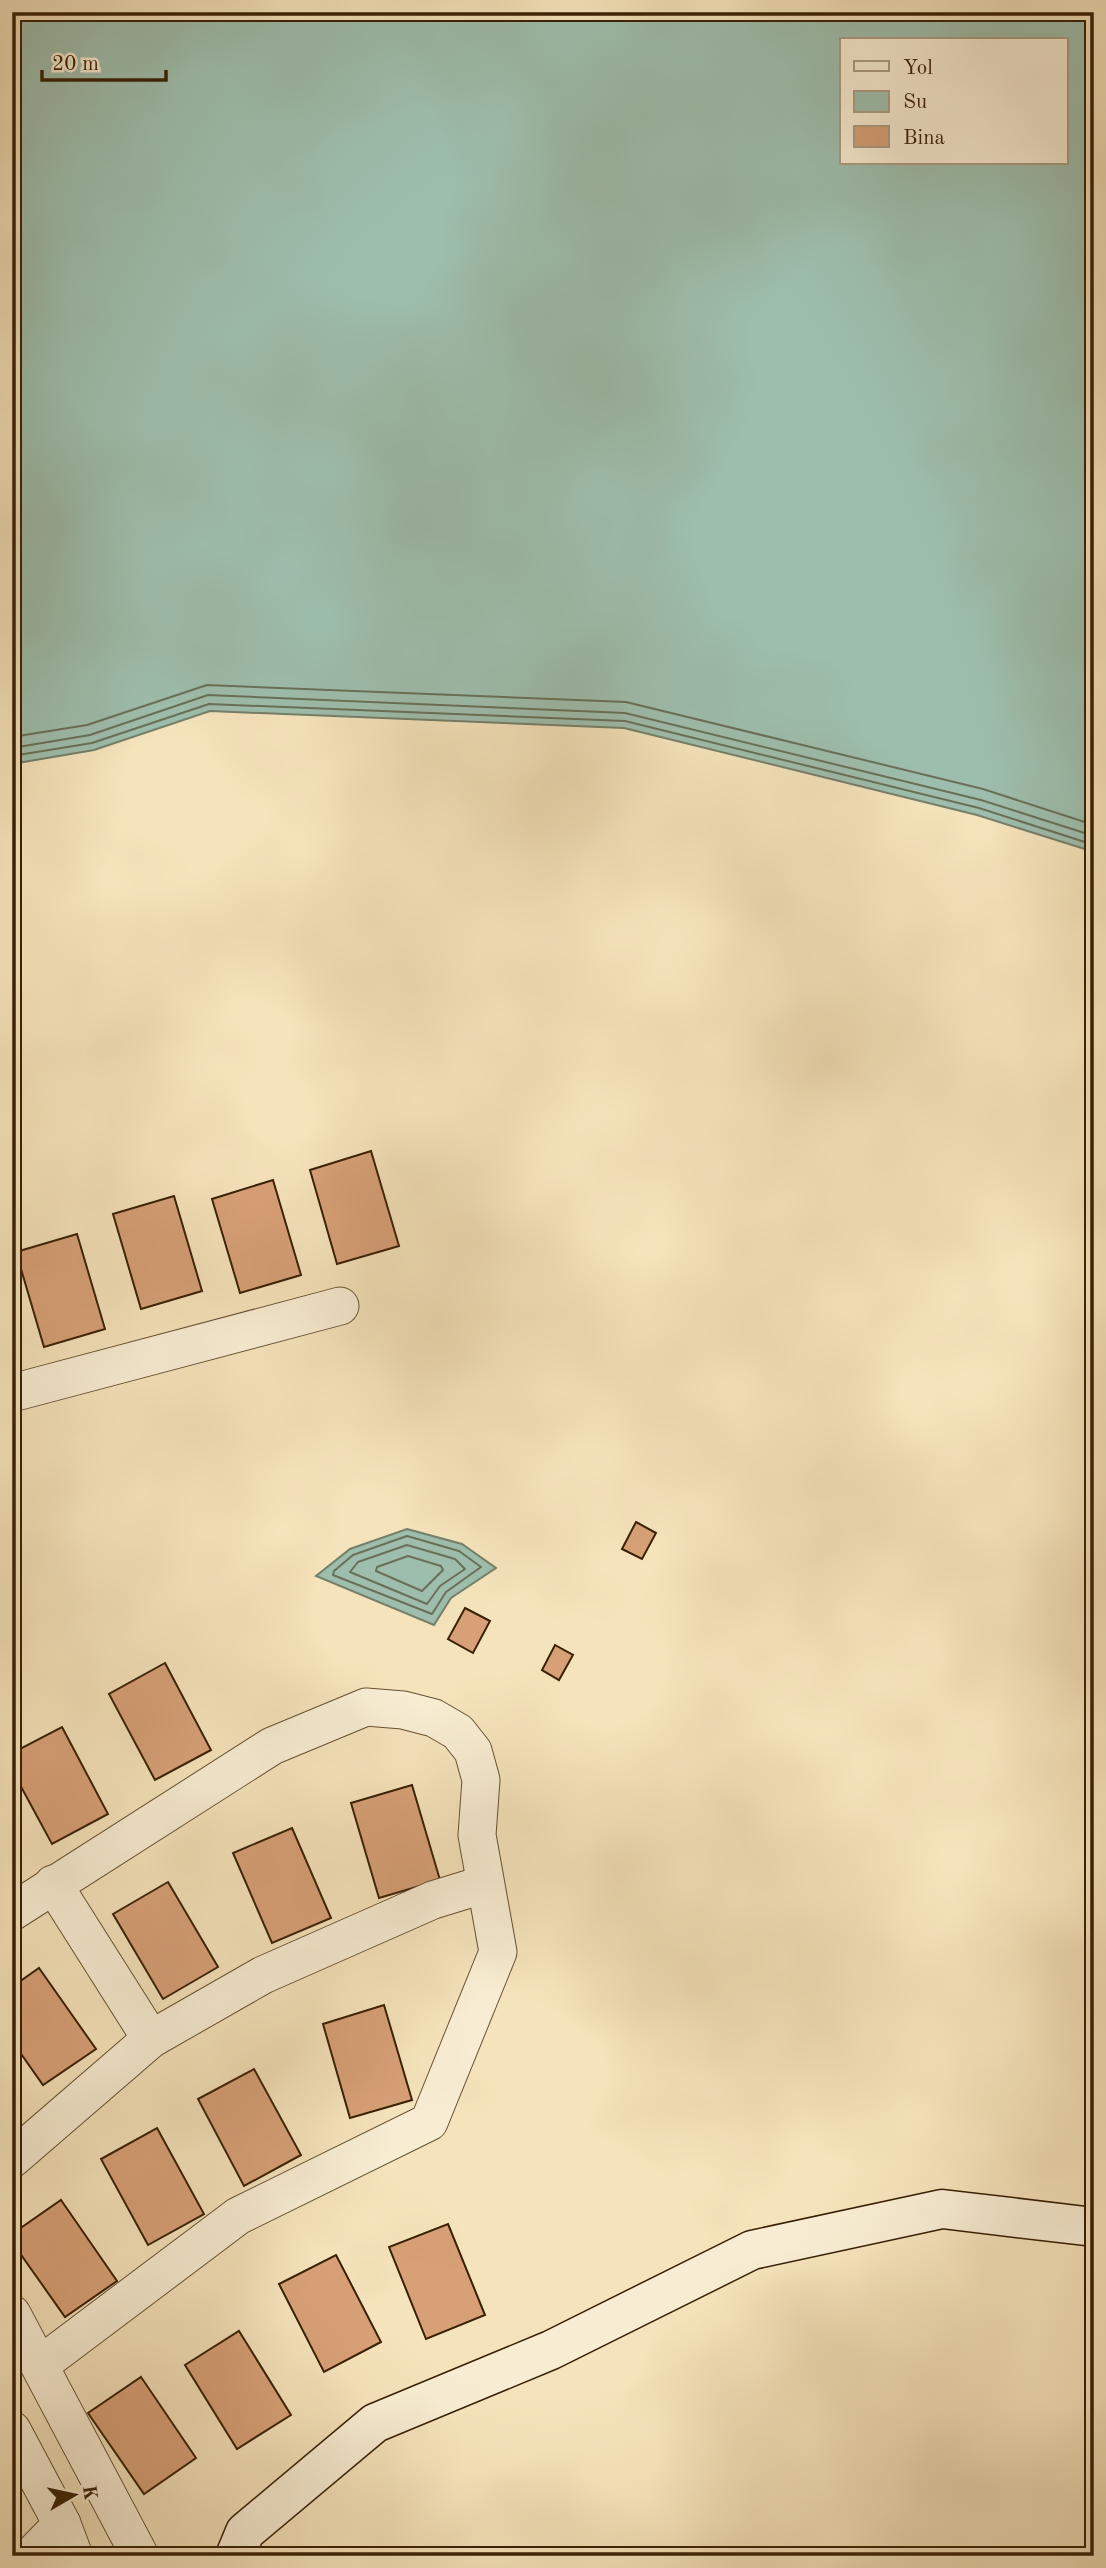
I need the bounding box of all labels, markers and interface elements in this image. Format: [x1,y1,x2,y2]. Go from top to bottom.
scale bar [42,38,166,82]
legend [840,38,1068,164]
text: 20 m [52,54,99,75]
text: Yol [903,58,933,79]
text: Su [903,92,927,113]
text: Bina [903,128,945,149]
north arrow [38,2460,108,2530]
text: K [78,2484,99,2502]

